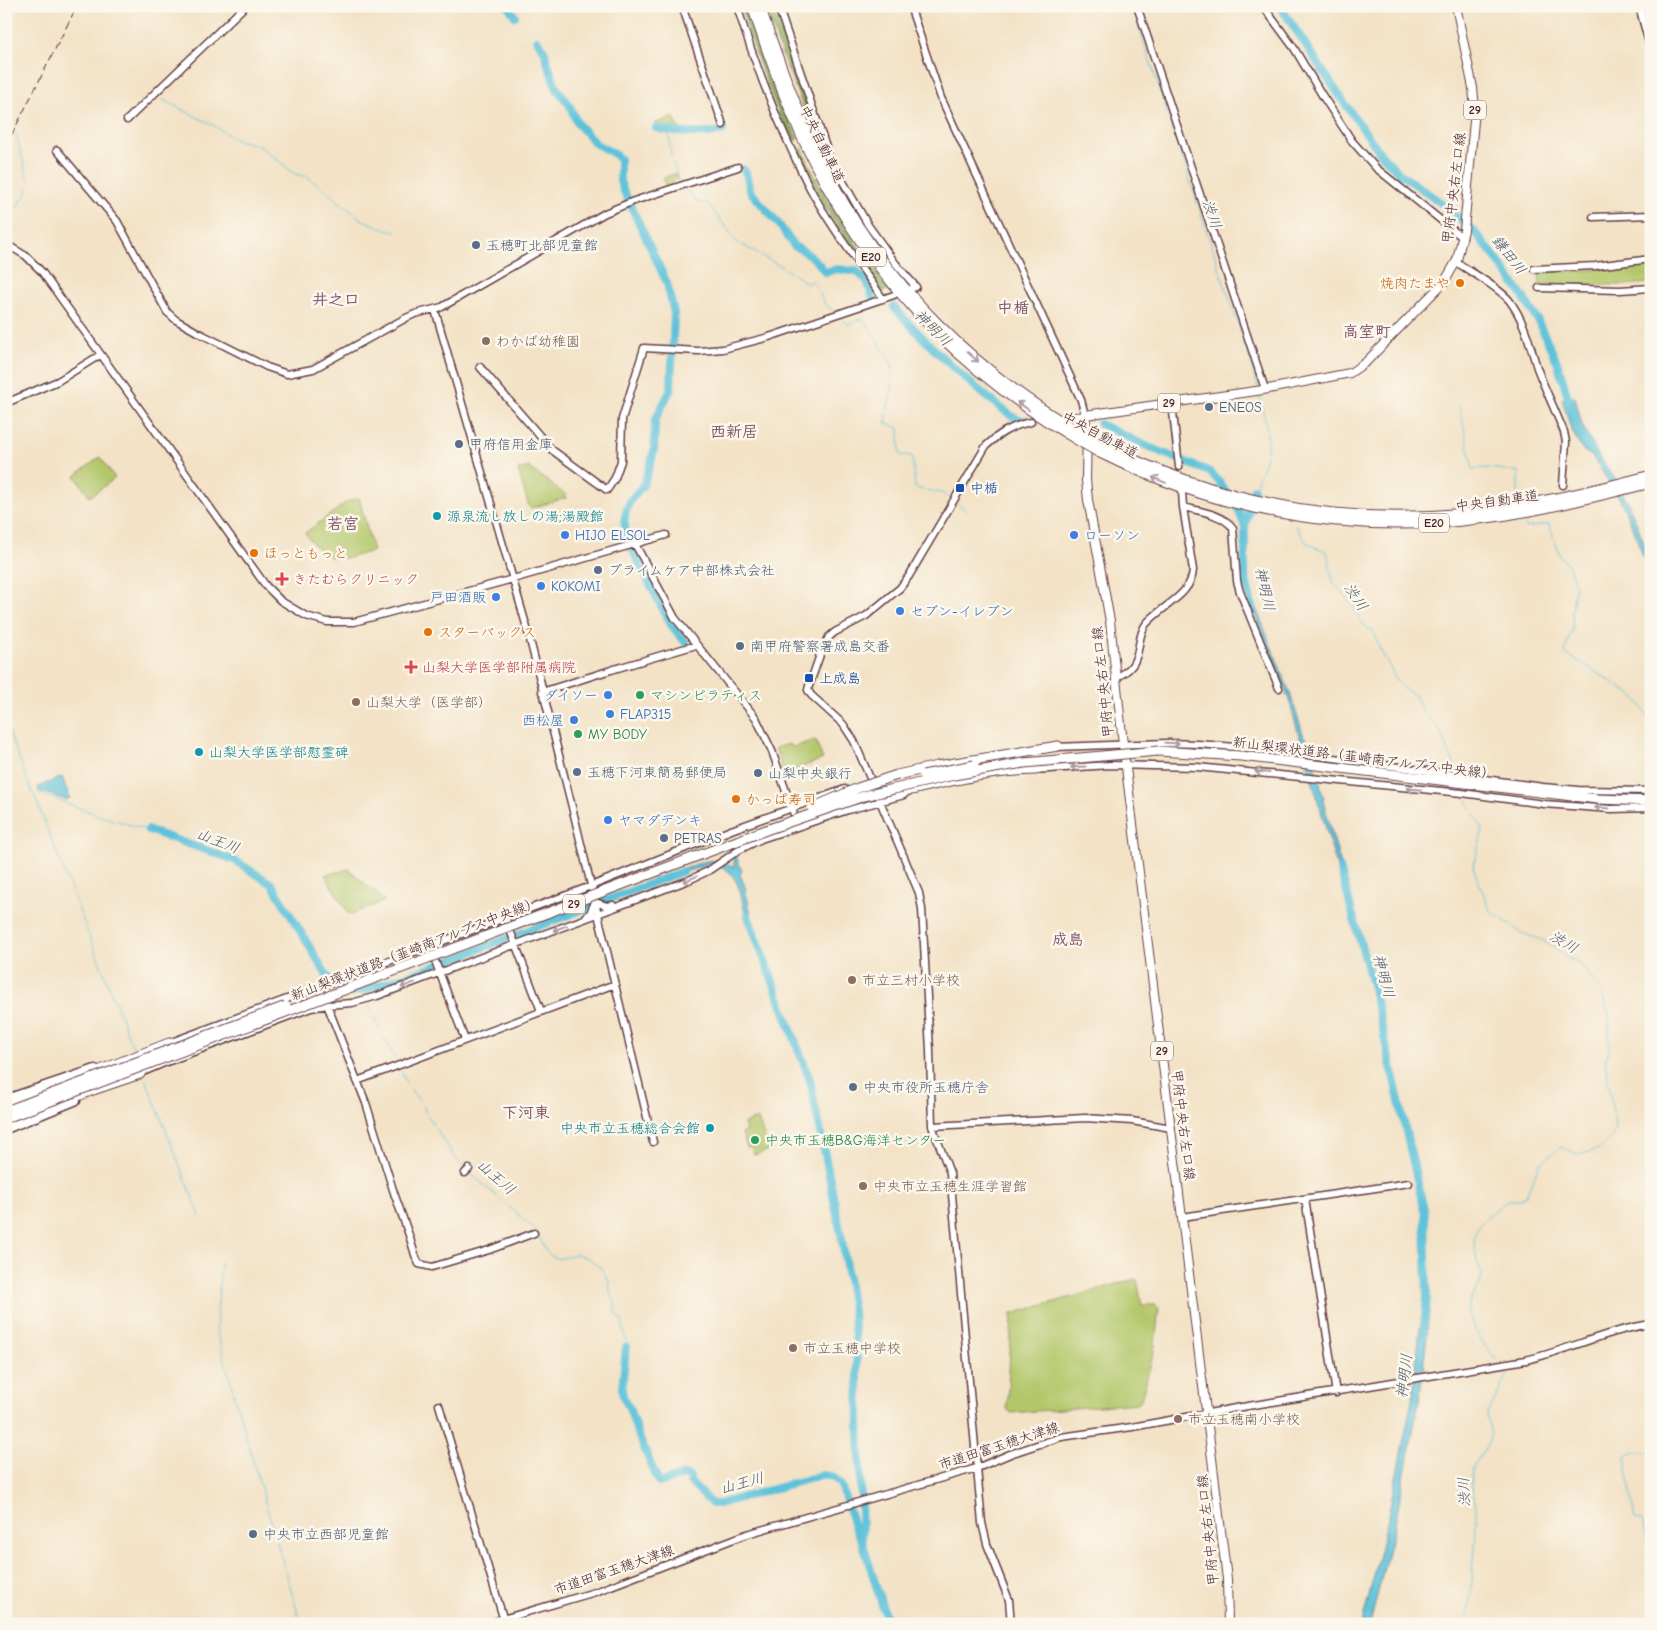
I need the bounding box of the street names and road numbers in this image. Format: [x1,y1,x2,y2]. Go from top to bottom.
road number: 29 [1464,100,1486,120]
street label: 中央自動車道 [796,103,848,185]
street label: 甲府中央右左口線 [1439,131,1469,245]
road number: E20 [856,248,886,266]
road number: 29 [1158,393,1180,412]
street label: 中央自動車道 [1059,408,1141,462]
street label: 中央自動車道 [1454,487,1540,515]
road number: E20 [1419,514,1449,532]
street label: 甲府中央右左口線 [1089,625,1117,739]
street label: 新山梨環状道路（韮崎南アルプス中央線） [1232,733,1496,783]
street label: 新山梨環状道路（韮崎南アルプス中央線） [288,894,542,1004]
road number: 29 [563,894,585,914]
road number: 29 [1151,1042,1173,1060]
street label: 甲府中央右左口線 [1168,1068,1198,1182]
street label: 市道田富玉穂大津線 [936,1418,1062,1474]
street label: 甲府中央右左口線 [1194,1473,1222,1587]
street label: 市道田富玉穂大津線 [552,1541,676,1599]

